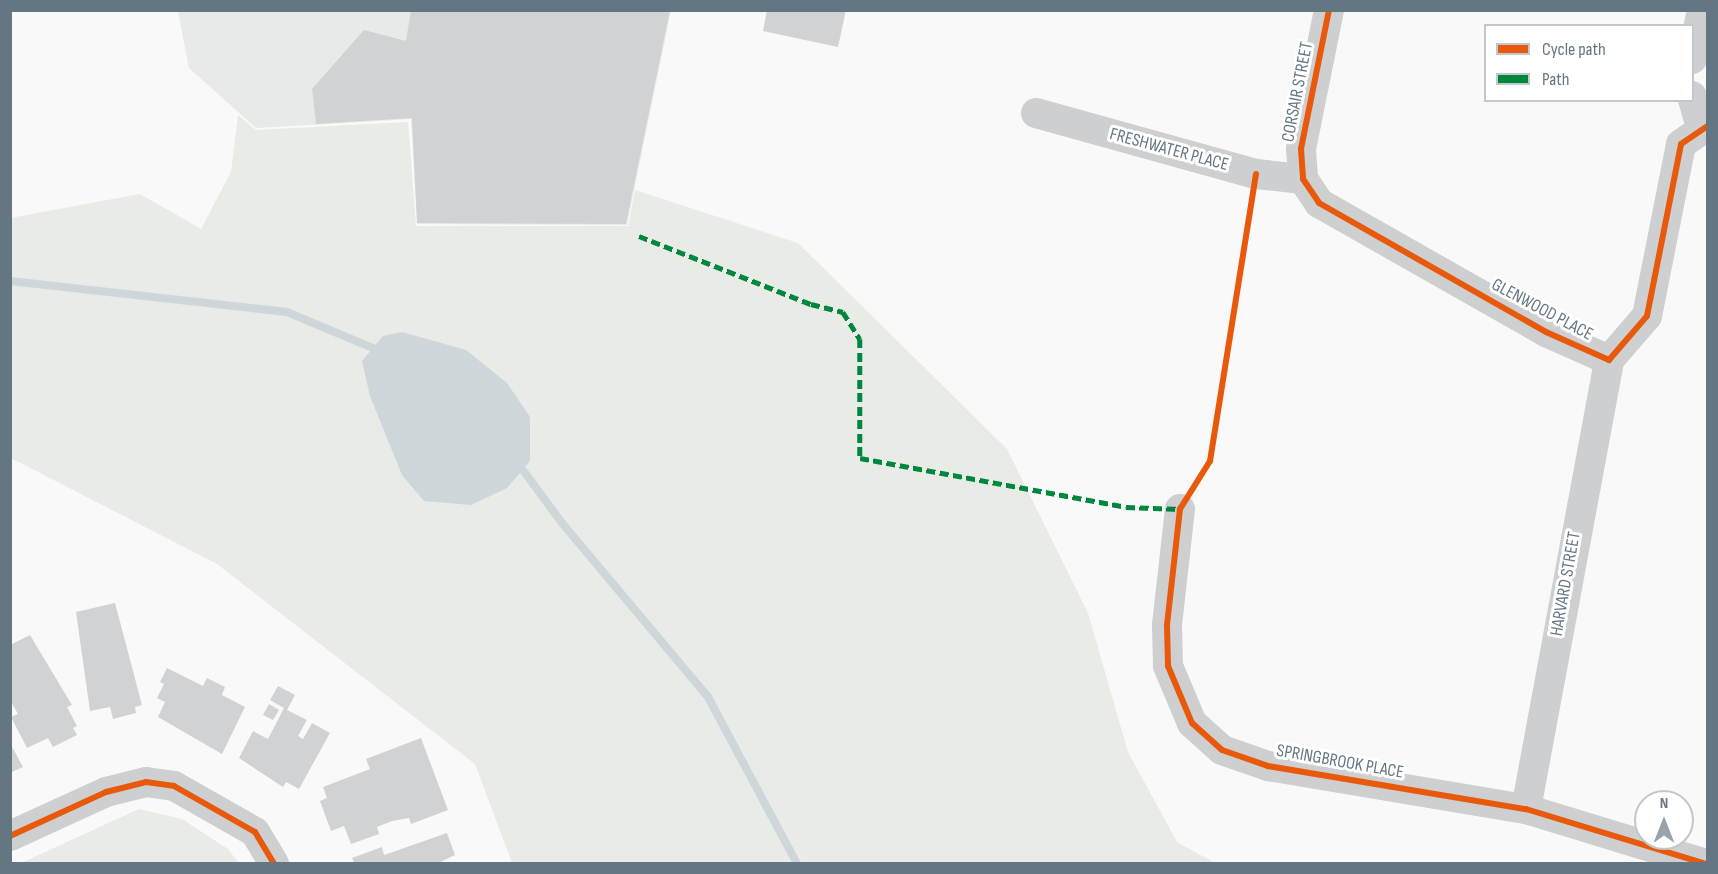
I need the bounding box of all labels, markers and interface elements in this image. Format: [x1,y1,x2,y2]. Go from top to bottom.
legend [1484,24,1694,102]
text: Cycle path [1542,39,1606,60]
street label: CORSAIR STREET [1278,40,1318,144]
text: Path [1542,69,1570,90]
street label: FRESHWATER PLACE [1107,124,1231,176]
street label: GLENWOOD PLACE [1488,274,1596,346]
street label: HARVARD STREET [1546,530,1586,638]
street label: SPRINGBROOK PLACE [1275,740,1405,784]
north arrow [1634,790,1694,850]
text: N [1660,794,1668,813]

